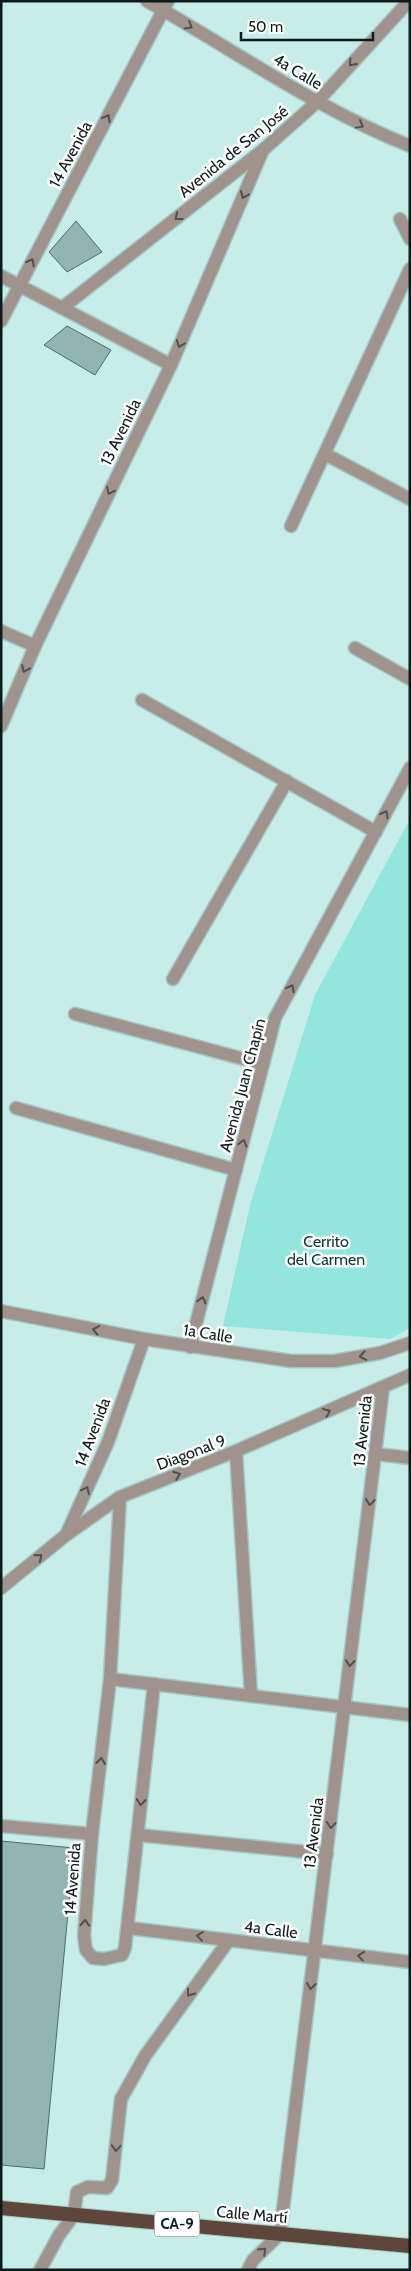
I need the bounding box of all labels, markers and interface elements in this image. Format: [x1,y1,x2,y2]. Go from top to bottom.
scale bar [241,10,374,42]
text: 50 m [248,18,283,36]
one-way arrow [184,19,193,29]
street label: 4a Calle [270,49,326,93]
one-way arrow [349,58,358,67]
street label: Avenida de San José [175,101,292,201]
one-way arrow [100,115,110,124]
street label: 14 Avenida [45,118,96,191]
one-way arrow [355,119,364,129]
one-way arrow [239,190,250,199]
one-way arrow [175,211,184,219]
one-way arrow [25,258,35,267]
one-way arrow [175,339,186,348]
street label: 13 Avenida [96,396,145,469]
one-way arrow [106,486,116,495]
one-way arrow [21,665,31,673]
one-way arrow [379,811,389,820]
one-way arrow [285,985,295,994]
street label: Avenida Juan Chapín [215,1016,269,1154]
one-way arrow [237,1138,248,1147]
park label: Cerrito del Carmen [287,1232,365,1269]
one-way arrow [196,1295,207,1304]
street label: 1a Calle [182,1320,234,1347]
one-way arrow [92,1325,100,1335]
one-way arrow [359,1351,367,1361]
street label: 13 Avenida [349,1394,376,1468]
street label: 14 Avenida [71,1395,114,1469]
one-way arrow [322,1408,331,1419]
street label: Diagonal 9 [154,1431,228,1474]
one-way arrow [172,1470,181,1481]
one-way arrow [80,1487,90,1496]
one-way arrow [365,1498,376,1506]
one-way arrow [33,1555,42,1563]
one-way arrow [346,1659,356,1668]
one-way arrow [95,1757,105,1765]
street label: 13 Avenida [300,1796,327,1870]
one-way arrow [136,1798,147,1806]
one-way arrow [326,1821,337,1829]
street label: 14 Avenida [61,1842,85,1916]
street label: 4a Calle [243,1917,299,1942]
one-way arrow [80,1919,91,1927]
one-way arrow [196,1931,204,1942]
one-way arrow [357,1951,365,1962]
one-way arrow [306,1982,317,1990]
one-way arrow [187,1988,196,1997]
one-way arrow [111,2144,122,2152]
street label: Calle Martí [216,2202,289,2227]
road number: CA-9 [154,2212,200,2236]
one-way arrow [257,2248,266,2257]

